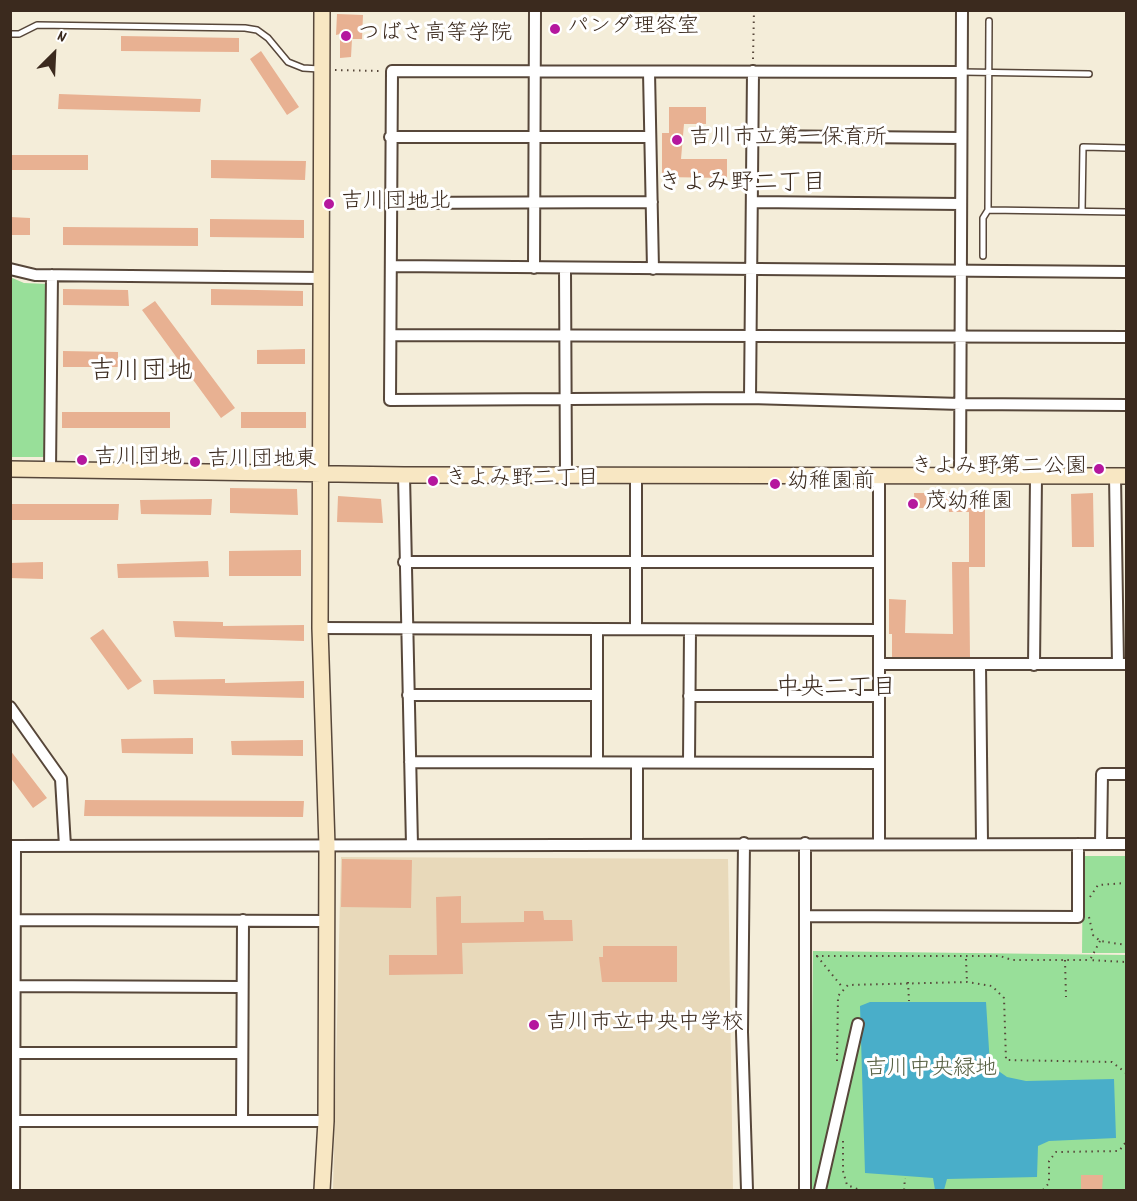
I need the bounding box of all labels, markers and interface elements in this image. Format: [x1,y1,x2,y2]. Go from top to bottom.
place label: パンダ理容室 [567,16,699,42]
marker: パンダ理容室 [548,22,562,36]
place label: つばさ高等学院 [358,23,512,49]
north arrow [24,24,84,84]
text: N [53,25,70,49]
marker: つばさ高等学院 [339,29,353,43]
place label: 吉川市立第一保育所 [689,127,887,153]
marker: 吉川市立第一保育所 [670,133,684,147]
district label: きよみ野二丁目 [658,172,826,200]
place label: 吉川団地北 [341,191,451,217]
marker: 吉川団地北 [322,197,336,211]
district label: 吉川団地 [89,358,193,390]
place label: 吉川団地 [94,447,182,473]
place label: 吉川団地東 [207,449,317,475]
marker: 吉川団地 [75,453,89,467]
marker: 吉川団地東 [188,455,202,469]
place label: きよみ野第二公園 [911,456,1087,482]
marker: きよみ野第二公園 [1092,462,1106,476]
place label: きよみ野二丁目 [445,468,599,494]
place label: 幼稚園前 [787,471,875,497]
marker: きよみ野二丁目 [426,474,440,488]
marker: 幼稚園前 [768,477,782,491]
place label: 茂幼稚園 [925,491,1013,517]
marker: 茂幼稚園 [906,497,920,511]
district label: 中央二丁目 [776,677,896,705]
place label: 吉川市立中央中学校 [546,1012,744,1038]
marker: 吉川市立中央中学校 [527,1018,541,1032]
park label: 吉川中央緑地 [865,1058,997,1084]

